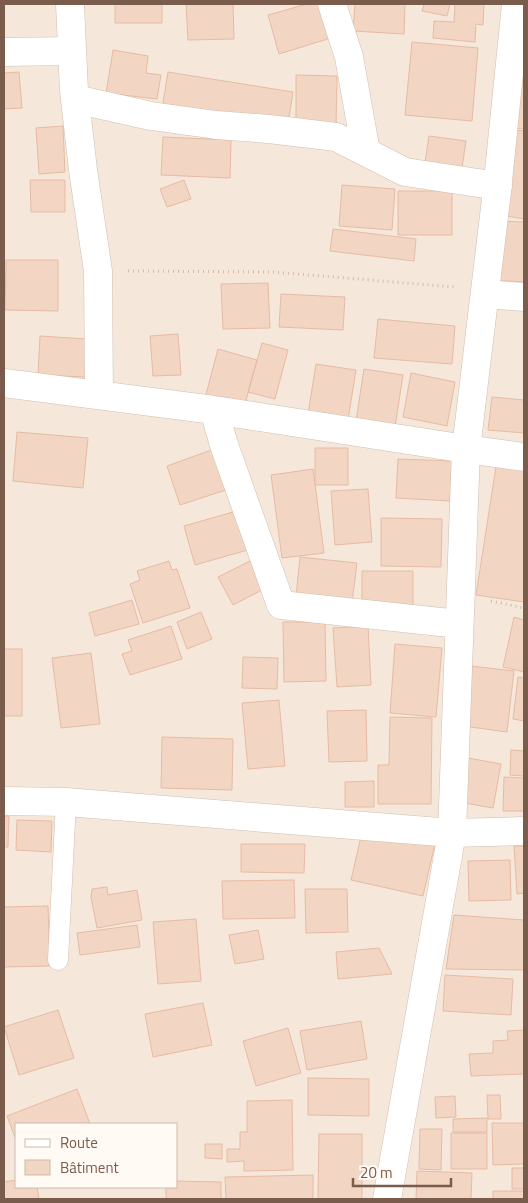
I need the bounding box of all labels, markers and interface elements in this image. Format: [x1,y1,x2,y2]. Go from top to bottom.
legend [15,1123,178,1188]
text: Route [60,1131,98,1154]
text: Bâtiment [60,1156,119,1179]
scale bar [353,1156,450,1188]
text: 20 m [360,1161,393,1184]

